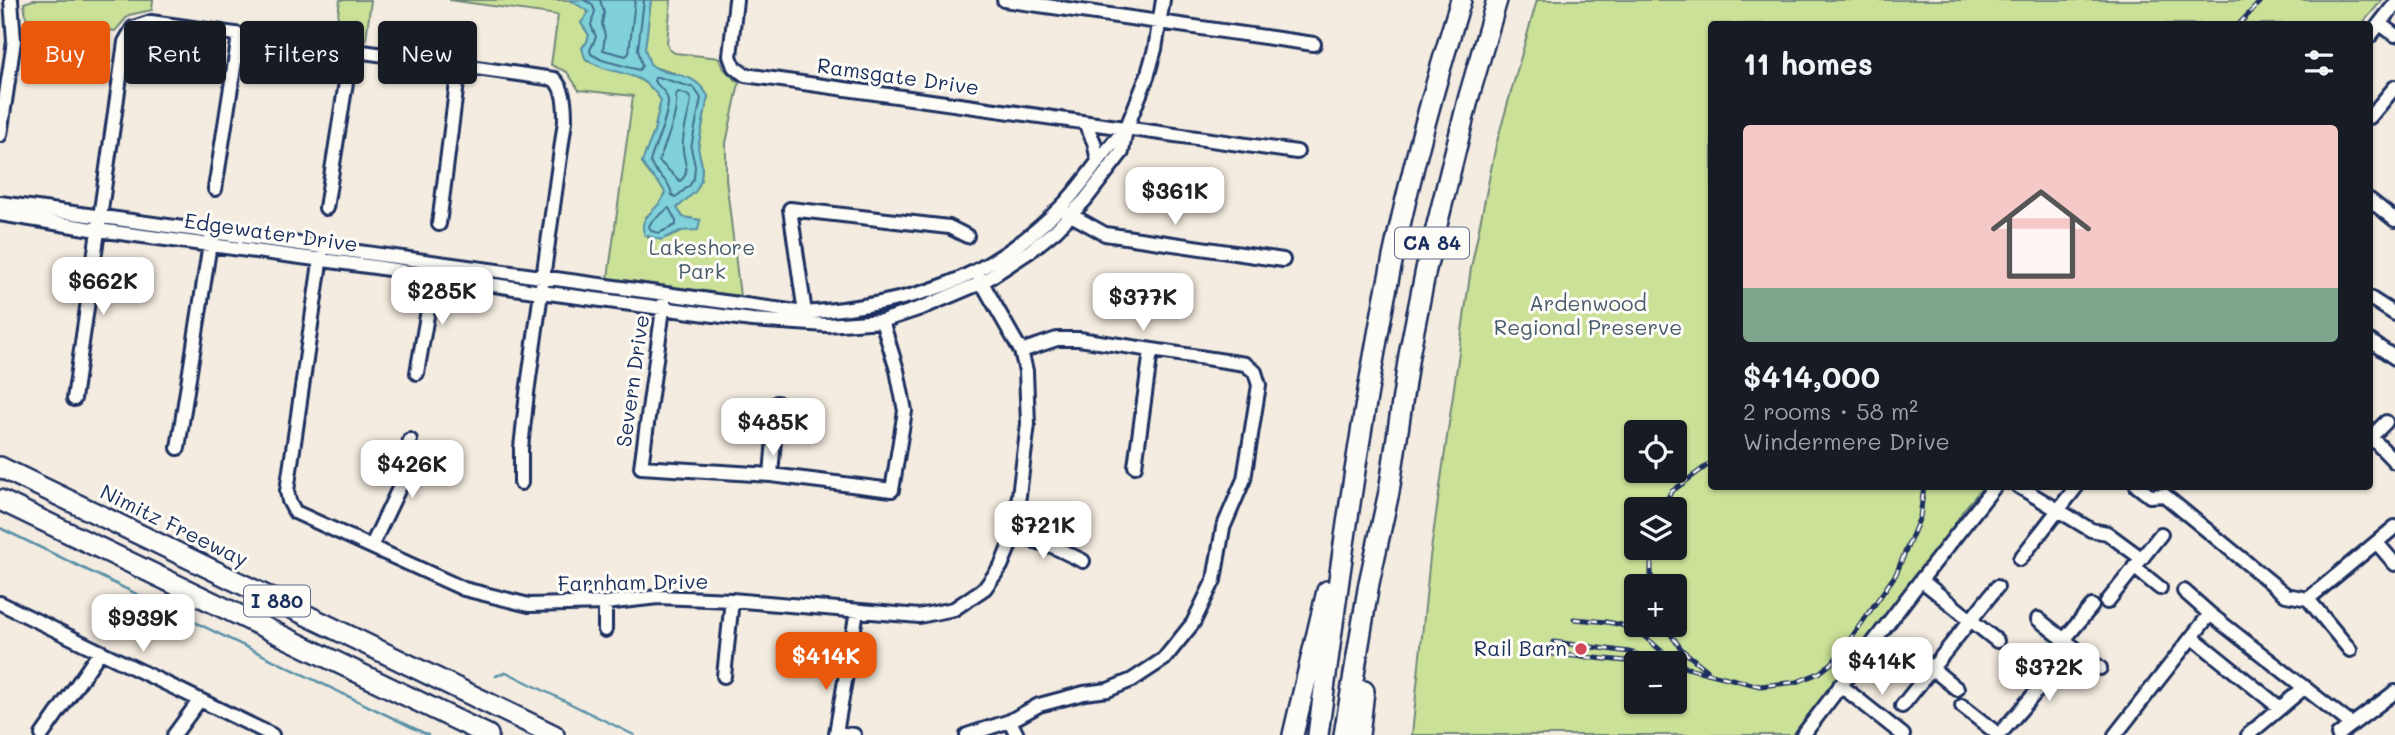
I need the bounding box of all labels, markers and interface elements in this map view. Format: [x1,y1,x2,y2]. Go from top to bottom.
chip: Buy [21,21,110,84]
chip: Rent [124,21,226,84]
chip: Filters [240,21,364,84]
chip: New [378,21,477,84]
text: 11 homes [1743,43,1873,83]
icon: filters [2300,44,2338,82]
street label: Ramsgate Drive [816,51,981,100]
pin: $361K [1126,168,1224,227]
icon: home [1978,171,2104,297]
text: $361K [1141,175,1209,205]
street label: Edgewater Drive [183,206,360,257]
road number: CA 84 [1395,228,1469,258]
park label: Lakeshore Park [649,233,755,284]
pin: $662K [54,258,152,317]
text: $662K [68,265,138,295]
pin: $285K [393,268,491,327]
pin: $377K [1094,274,1192,333]
text: $285K [407,275,477,305]
text: $377K [1109,281,1177,311]
park label: Ardenwood Regional Preserve [1494,289,1682,340]
street label: Severn Drive [609,313,654,449]
text: $414,000 [1743,356,1880,396]
text: 2 rooms · 58 m² [1743,396,1918,426]
pin: $485K [724,398,822,458]
text: $485K [737,406,809,436]
map controls [1624,420,1687,714]
button: locate [1624,420,1687,483]
text: Windermere Drive [1743,426,1950,456]
pin: $426K [363,440,461,500]
text: $426K [377,448,447,478]
street label: Nimitz Freeway [96,477,253,572]
button: layers [1624,497,1687,560]
pin: $721K [994,502,1092,561]
text: $721K [1010,509,1076,539]
street label: Farnham Drive [557,567,709,596]
button: + [1624,574,1687,637]
road number: I 880 [244,586,310,616]
pin: $939K [94,594,192,654]
text: $939K [108,602,178,632]
pin: $414K [777,632,875,692]
place label: Rail Barn [1474,634,1567,661]
pin: $414K [1833,638,1931,697]
text: $414K [792,640,860,670]
marker: Rail Barn [1573,641,1589,657]
pin: $372K [2000,644,2098,703]
text: $414K [1848,645,1916,675]
button: − [1624,651,1687,714]
text: $372K [2015,651,2083,681]

